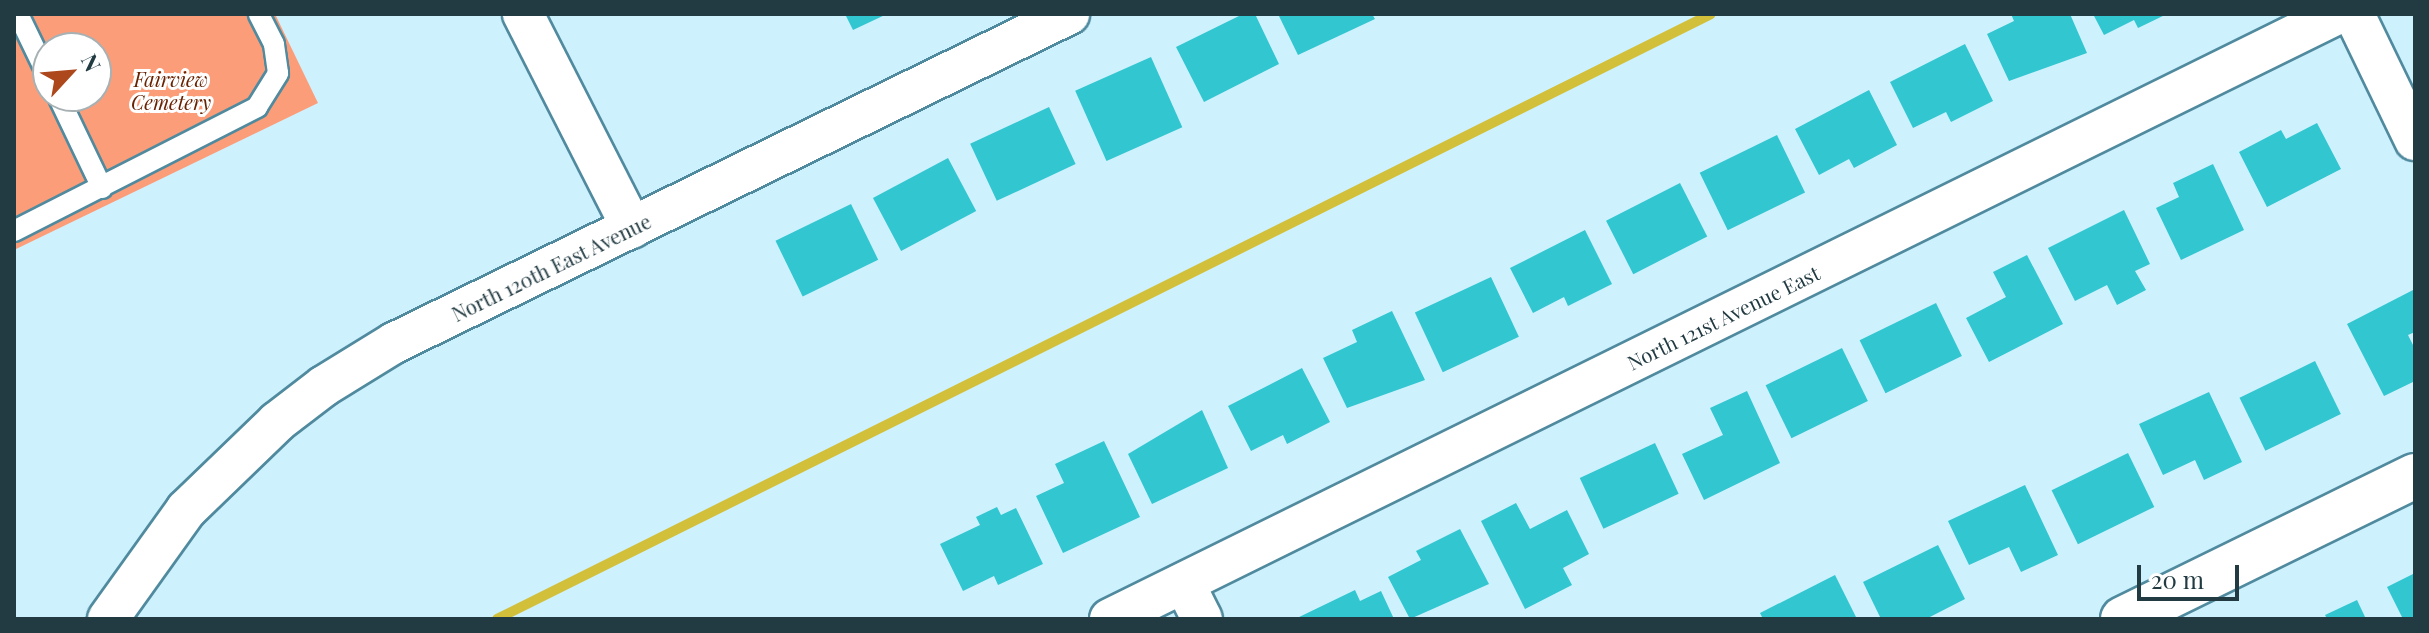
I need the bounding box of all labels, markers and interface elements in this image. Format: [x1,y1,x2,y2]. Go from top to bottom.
north arrow [32,32,112,112]
text: N [75,49,109,76]
park label: Fairview Cemetery [131,66,211,113]
street label: North 120th East Avenue [447,208,655,326]
street label: North 121st Avenue East [1622,260,1824,374]
scale bar [2141,549,2243,599]
text: 20 m [2151,563,2204,595]

